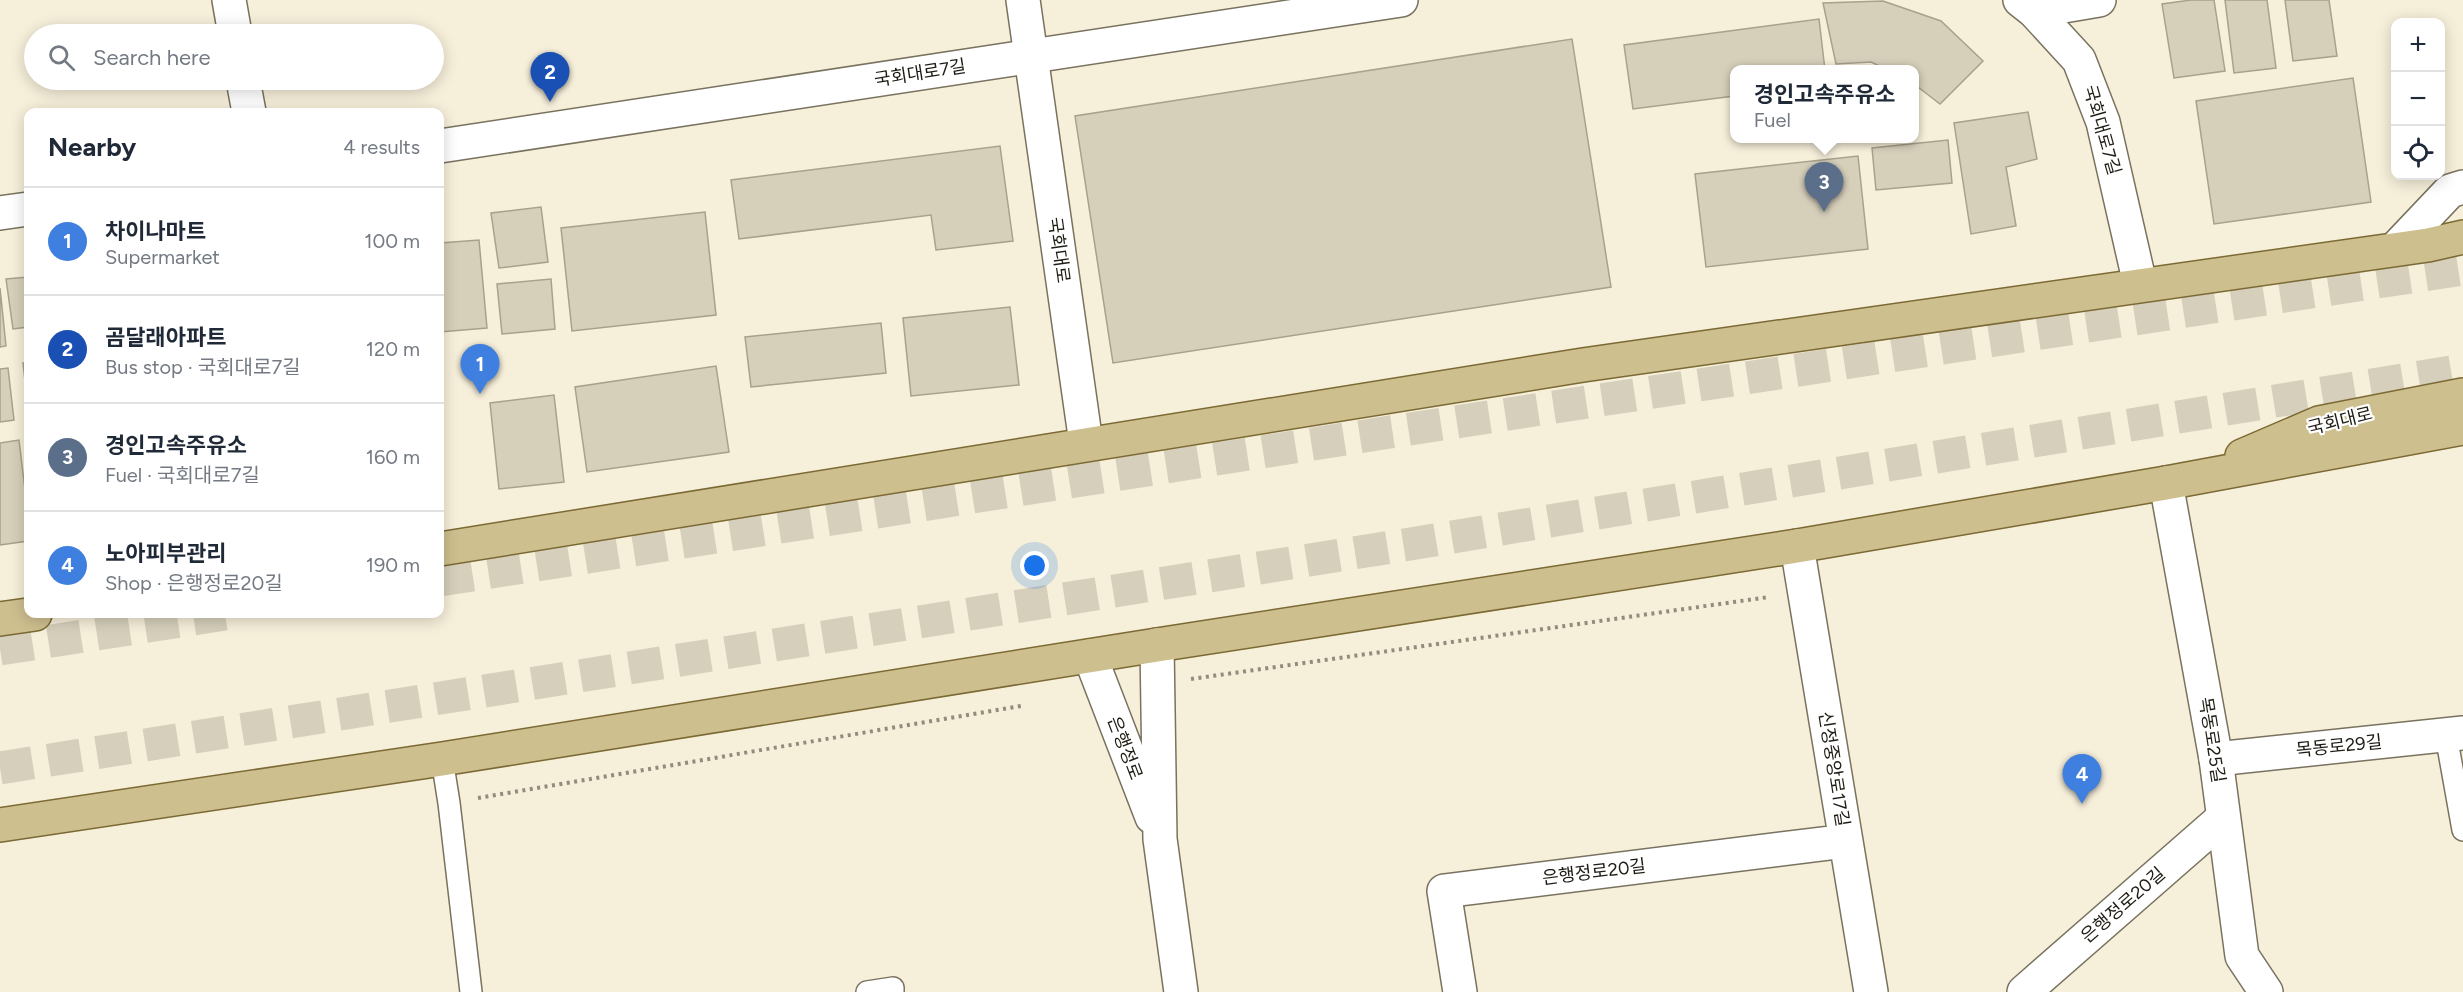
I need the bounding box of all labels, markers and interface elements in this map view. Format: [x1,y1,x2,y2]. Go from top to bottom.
map controls [2391,18,2445,180]
button: + [2391,18,2445,72]
search box [24,24,444,90]
icon: search [45,41,78,74]
text: Search here [93,44,211,71]
pin: 2 [530,52,570,102]
street label: 국회대로7길 [873,55,967,91]
popup [1730,65,1919,143]
button: − [2391,72,2445,126]
text: 경인고속주유소 [1754,81,1895,108]
street label: 국회대로7길 [2079,83,2125,177]
text: Fuel [1754,108,1791,132]
button: locate [2391,126,2445,180]
text: Nearby [48,131,136,163]
text: 4 results [343,135,420,159]
pin: 3 [1804,162,1844,212]
street label: 국회대로 [1043,216,1075,284]
text: 차이나마트 [105,218,206,245]
text: 1 [63,229,72,253]
text: 100 m [364,229,420,253]
text: Supermarket [105,245,220,269]
text: 곰달래아파트 [105,324,226,351]
text: 2 [62,337,73,361]
text: 120 m [366,337,420,361]
pin: 1 [460,344,500,394]
text: Bus stop · 국회대로7길 [105,355,301,379]
street label: 국회대로 [2305,402,2375,440]
text: 경인고속주유소 [105,432,247,459]
text: 3 [62,445,73,469]
text: 160 m [366,445,420,469]
text: Fuel · 국회대로7길 [105,463,260,487]
text: 노아피부관리 [105,540,226,567]
your location [1020,551,1049,580]
text: 4 [61,553,74,577]
text: 190 m [366,553,420,577]
text: Shop · 은행정로20길 [105,571,283,595]
street label: 목동로25길 [2194,695,2230,785]
street label: 신정중앙로17길 [1814,710,1854,828]
street label: 은행정로 [1103,713,1147,783]
street label: 목동로29길 [2295,731,2383,761]
pin: 4 [2062,754,2102,804]
street label: 은행정로20길 [1541,855,1647,889]
street label: 은행정로20길 [2076,862,2170,948]

